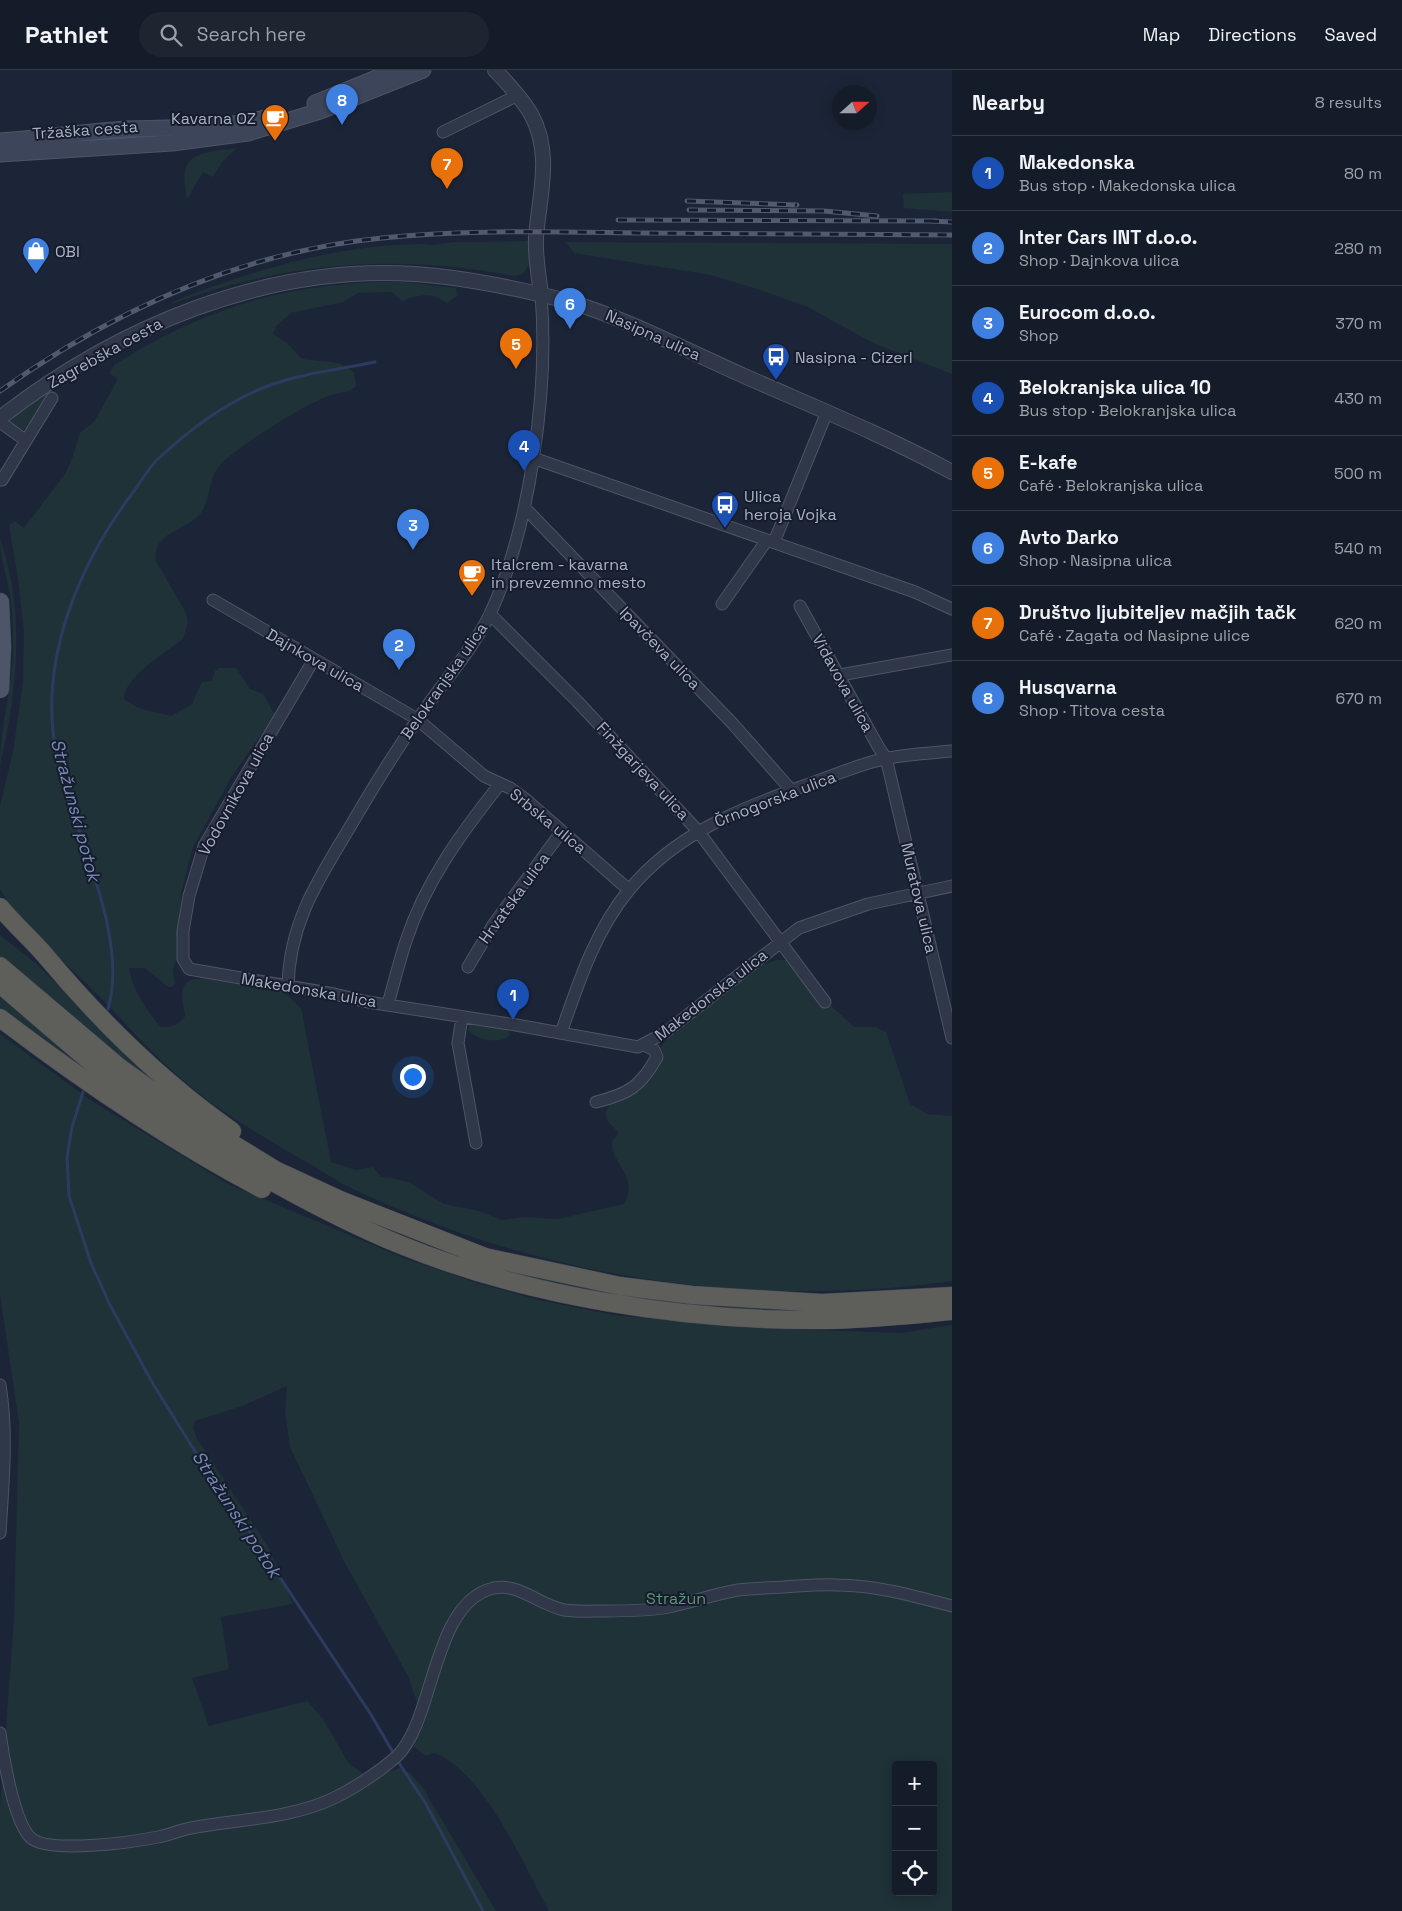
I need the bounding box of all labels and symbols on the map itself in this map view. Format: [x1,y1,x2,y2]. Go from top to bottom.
pin: 8 [326,84,358,125]
north arrow [832,85,877,130]
cafe icon: Kavarna OZ [260,103,290,142]
place label: Kavarna OZ [171,108,256,129]
street label: Tržaška cesta [32,116,138,144]
pin: 7 [431,148,463,189]
shop icon: OBI [21,236,51,275]
place label: OBI [55,241,80,262]
pin: 6 [554,288,586,329]
street label: Nasipna ulica [602,305,704,365]
street label: Zagrebška cesta [44,313,166,393]
pin: 5 [500,328,532,369]
bus stop icon: Nasipna - Cizerl [761,342,791,381]
place label: Nasipna - Cizerl [795,347,913,368]
pin: 4 [508,430,540,471]
place label: Ulica heroja Vojka [744,486,837,525]
bus stop icon: Ulica heroja Vojka [710,490,740,529]
pin: 3 [397,509,429,550]
place label: Italcrem - kavarna in prevzemno mesto [491,554,646,593]
cafe icon: Italcrem - kavarna in prevzemno mesto [457,558,487,597]
street label: Ipavčeva ulica [615,602,705,694]
street label: Belokranjska ulica [396,619,492,743]
street label: Dajnkova ulica [262,624,368,696]
pin: 2 [383,629,415,670]
street label: Vidavova ulica [807,630,879,736]
street label: Finžgarjeva ulica [592,717,694,825]
street label: Vodovnikova ulica [194,729,278,859]
water label: Stražunski potok [46,736,107,886]
street label: Črnogorska ulica [711,766,839,832]
street label: Srbska ulica [505,784,591,858]
street label: Muratova ulica [896,841,942,955]
street label: Hrvatska ulica [474,848,554,948]
street label: Makedonska ulica [650,944,772,1046]
street label: Makedonska ulica [240,968,378,1012]
pin: 1 [497,979,529,1020]
your location [400,1064,426,1090]
water label: Stražunski potok [187,1446,288,1584]
park label: Stražun [646,1588,706,1609]

